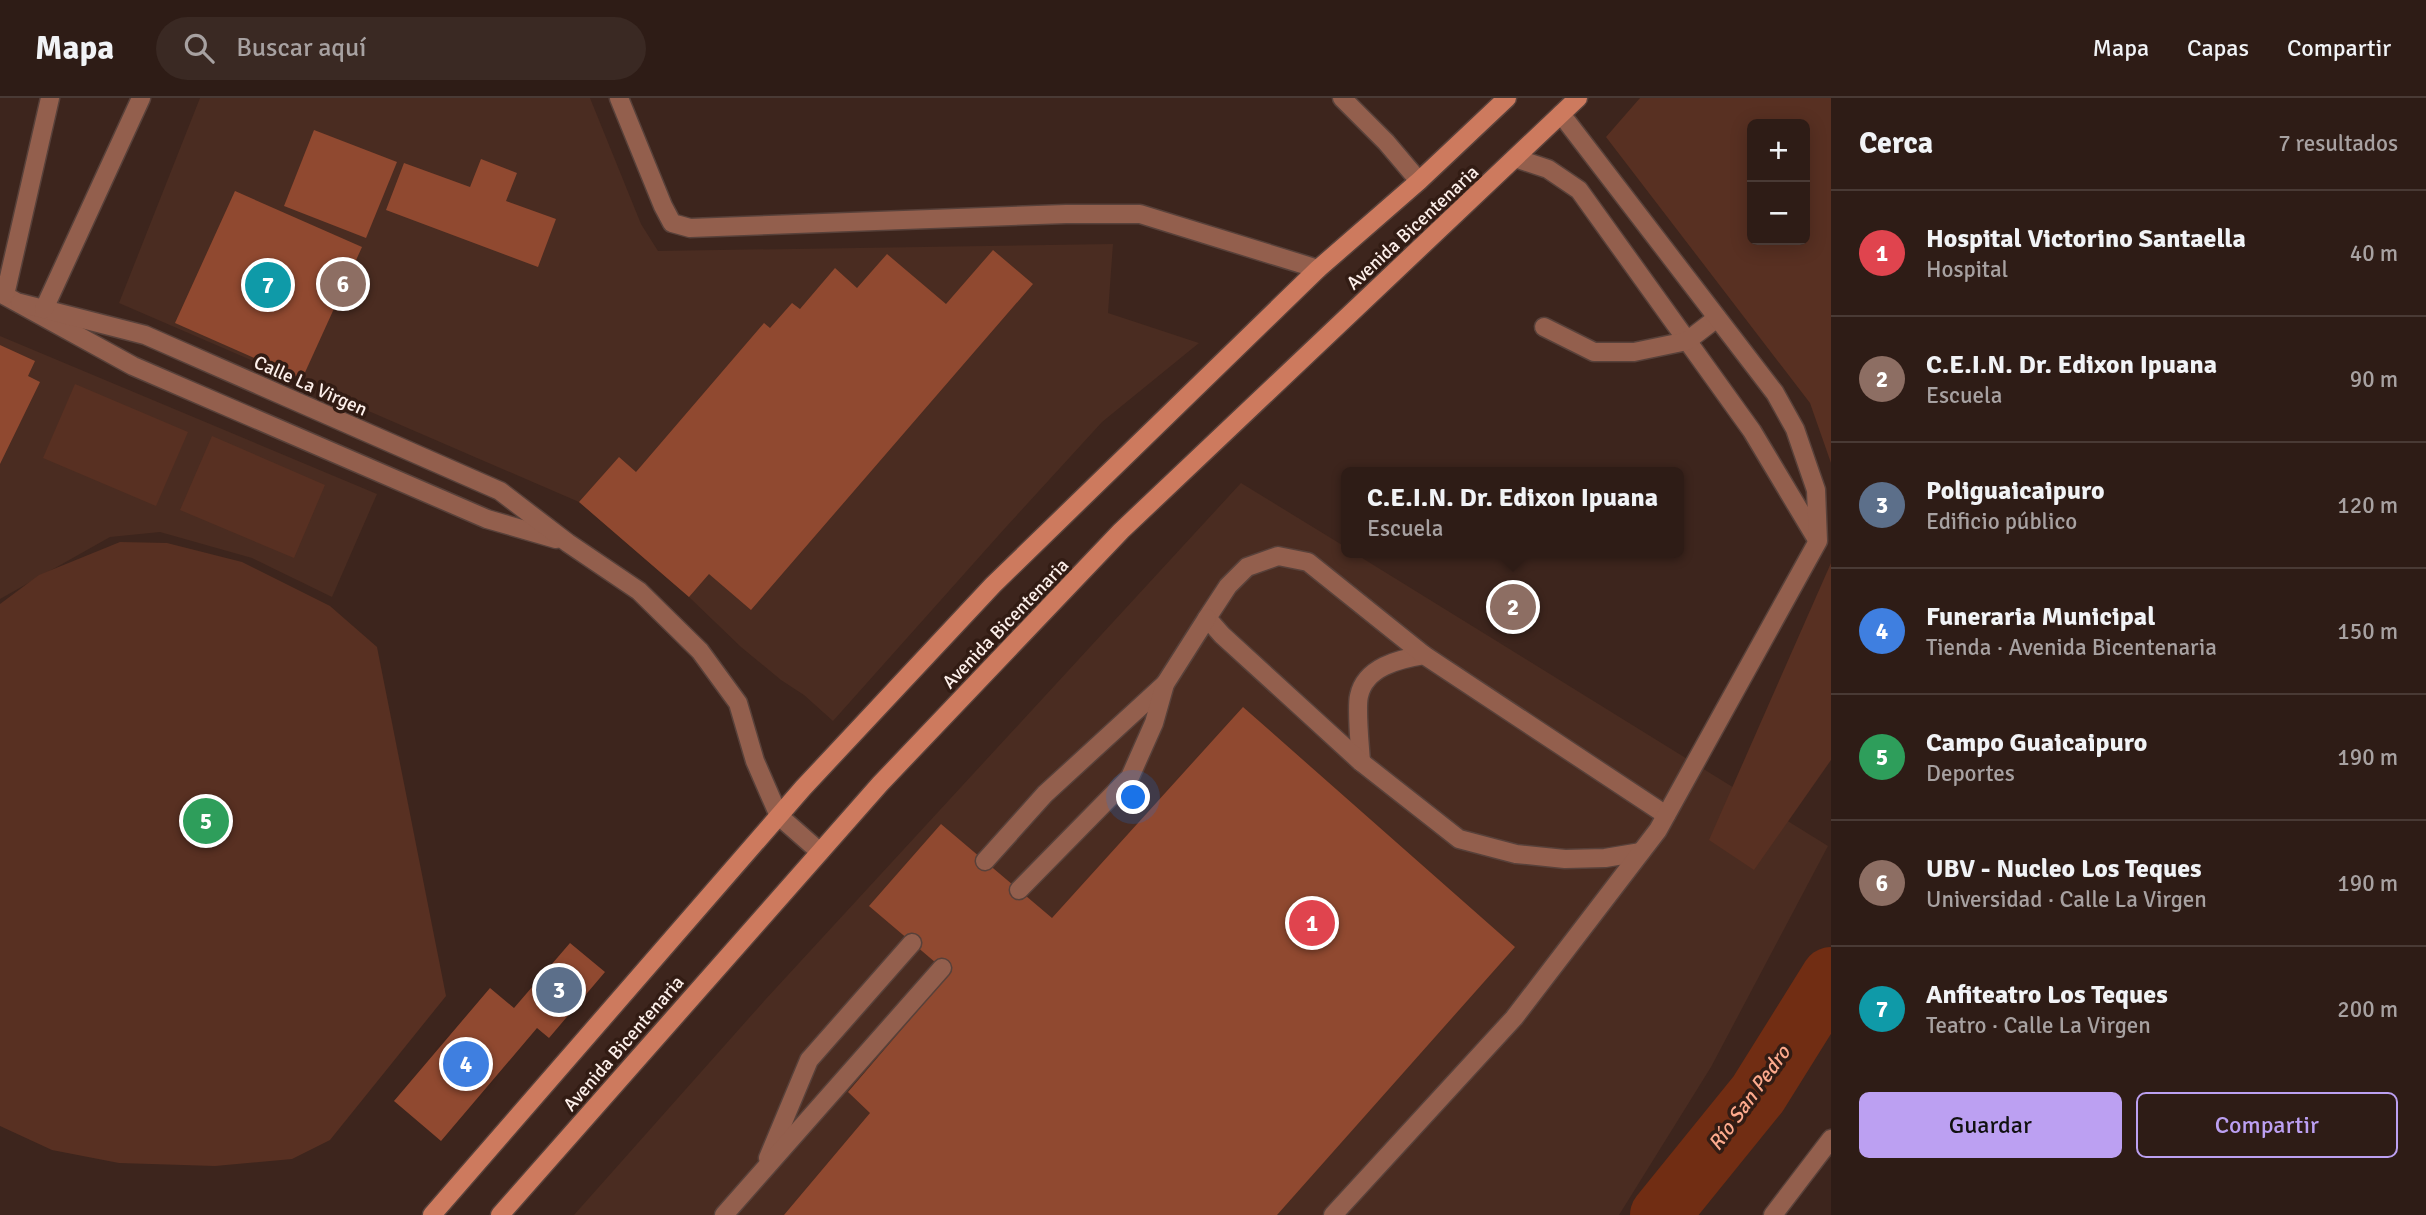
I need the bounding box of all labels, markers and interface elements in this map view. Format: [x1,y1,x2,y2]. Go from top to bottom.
search box [156,17,646,80]
text: Mapa [35,28,114,69]
icon: search [180,29,218,67]
text: Buscar aquí [236,32,366,64]
text: Mapa [2093,33,2149,63]
text: Capas [2187,33,2249,63]
text: Compartir [2287,33,2391,63]
map controls [1747,119,1810,245]
button: + [1747,119,1810,182]
text: Cerca [1859,125,1933,162]
text: 7 resultados [2278,129,2398,158]
street label: Avenida Bicentenaria [1342,160,1484,295]
button: − [1747,182,1810,245]
text: Hospital Victorino Santaella [1926,223,2246,255]
text: 1 [1876,239,1888,268]
text: 40 m [2350,239,2398,268]
text: Hospital [1926,255,2008,284]
pin: 6 [320,258,366,310]
pin: 7 [245,259,291,311]
text: C.E.I.N. Dr. Edixon Ipuana [1926,349,2217,381]
street label: Calle La Virgen [250,350,371,422]
text: 2 [1876,365,1888,394]
text: 90 m [2350,365,2398,394]
text: Escuela [1926,381,2002,410]
popup [1341,467,1684,558]
text: Poliguaicaipuro [1926,475,2105,507]
text: C.E.I.N. Dr. Edixon Ipuana [1367,482,1658,514]
text: 3 [1876,491,1888,520]
text: 120 m [2337,491,2398,520]
text: Edificio público [1926,507,2077,536]
text: Escuela [1367,514,1443,543]
street label: Avenida Bicentenaria [937,553,1074,694]
pin: 2 [1490,581,1536,633]
text: Funeraria Municipal [1926,601,2155,633]
text: 4 [1876,617,1888,646]
text: 150 m [2337,617,2398,646]
text: Tienda · Avenida Bicentenaria [1926,633,2217,662]
text: Campo Guaicaipuro [1926,727,2147,759]
text: 5 [1876,743,1888,772]
text: 190 m [2337,743,2398,772]
text: Deportes [1926,759,2015,788]
your location [1116,780,1150,814]
pin: 5 [183,795,229,847]
text: UBV - Nucleo Los Teques [1926,853,2202,885]
text: 6 [1876,869,1888,898]
text: 190 m [2337,869,2398,898]
text: Universidad · Calle La Virgen [1926,885,2207,914]
pin: 1 [1289,897,1335,949]
pin: 3 [536,964,582,1016]
street label: Avenida Bicentenaria [558,971,689,1116]
text: Anfiteatro Los Teques [1926,979,2168,1011]
text: 7 [1876,995,1888,1024]
text: 200 m [2337,995,2398,1024]
text: Teatro · Calle La Virgen [1926,1011,2151,1040]
pin: 4 [443,1038,489,1090]
water label: Río San Pedro [1702,1040,1796,1156]
button: Guardar [1859,1092,2122,1158]
button: Compartir [2136,1092,2398,1158]

